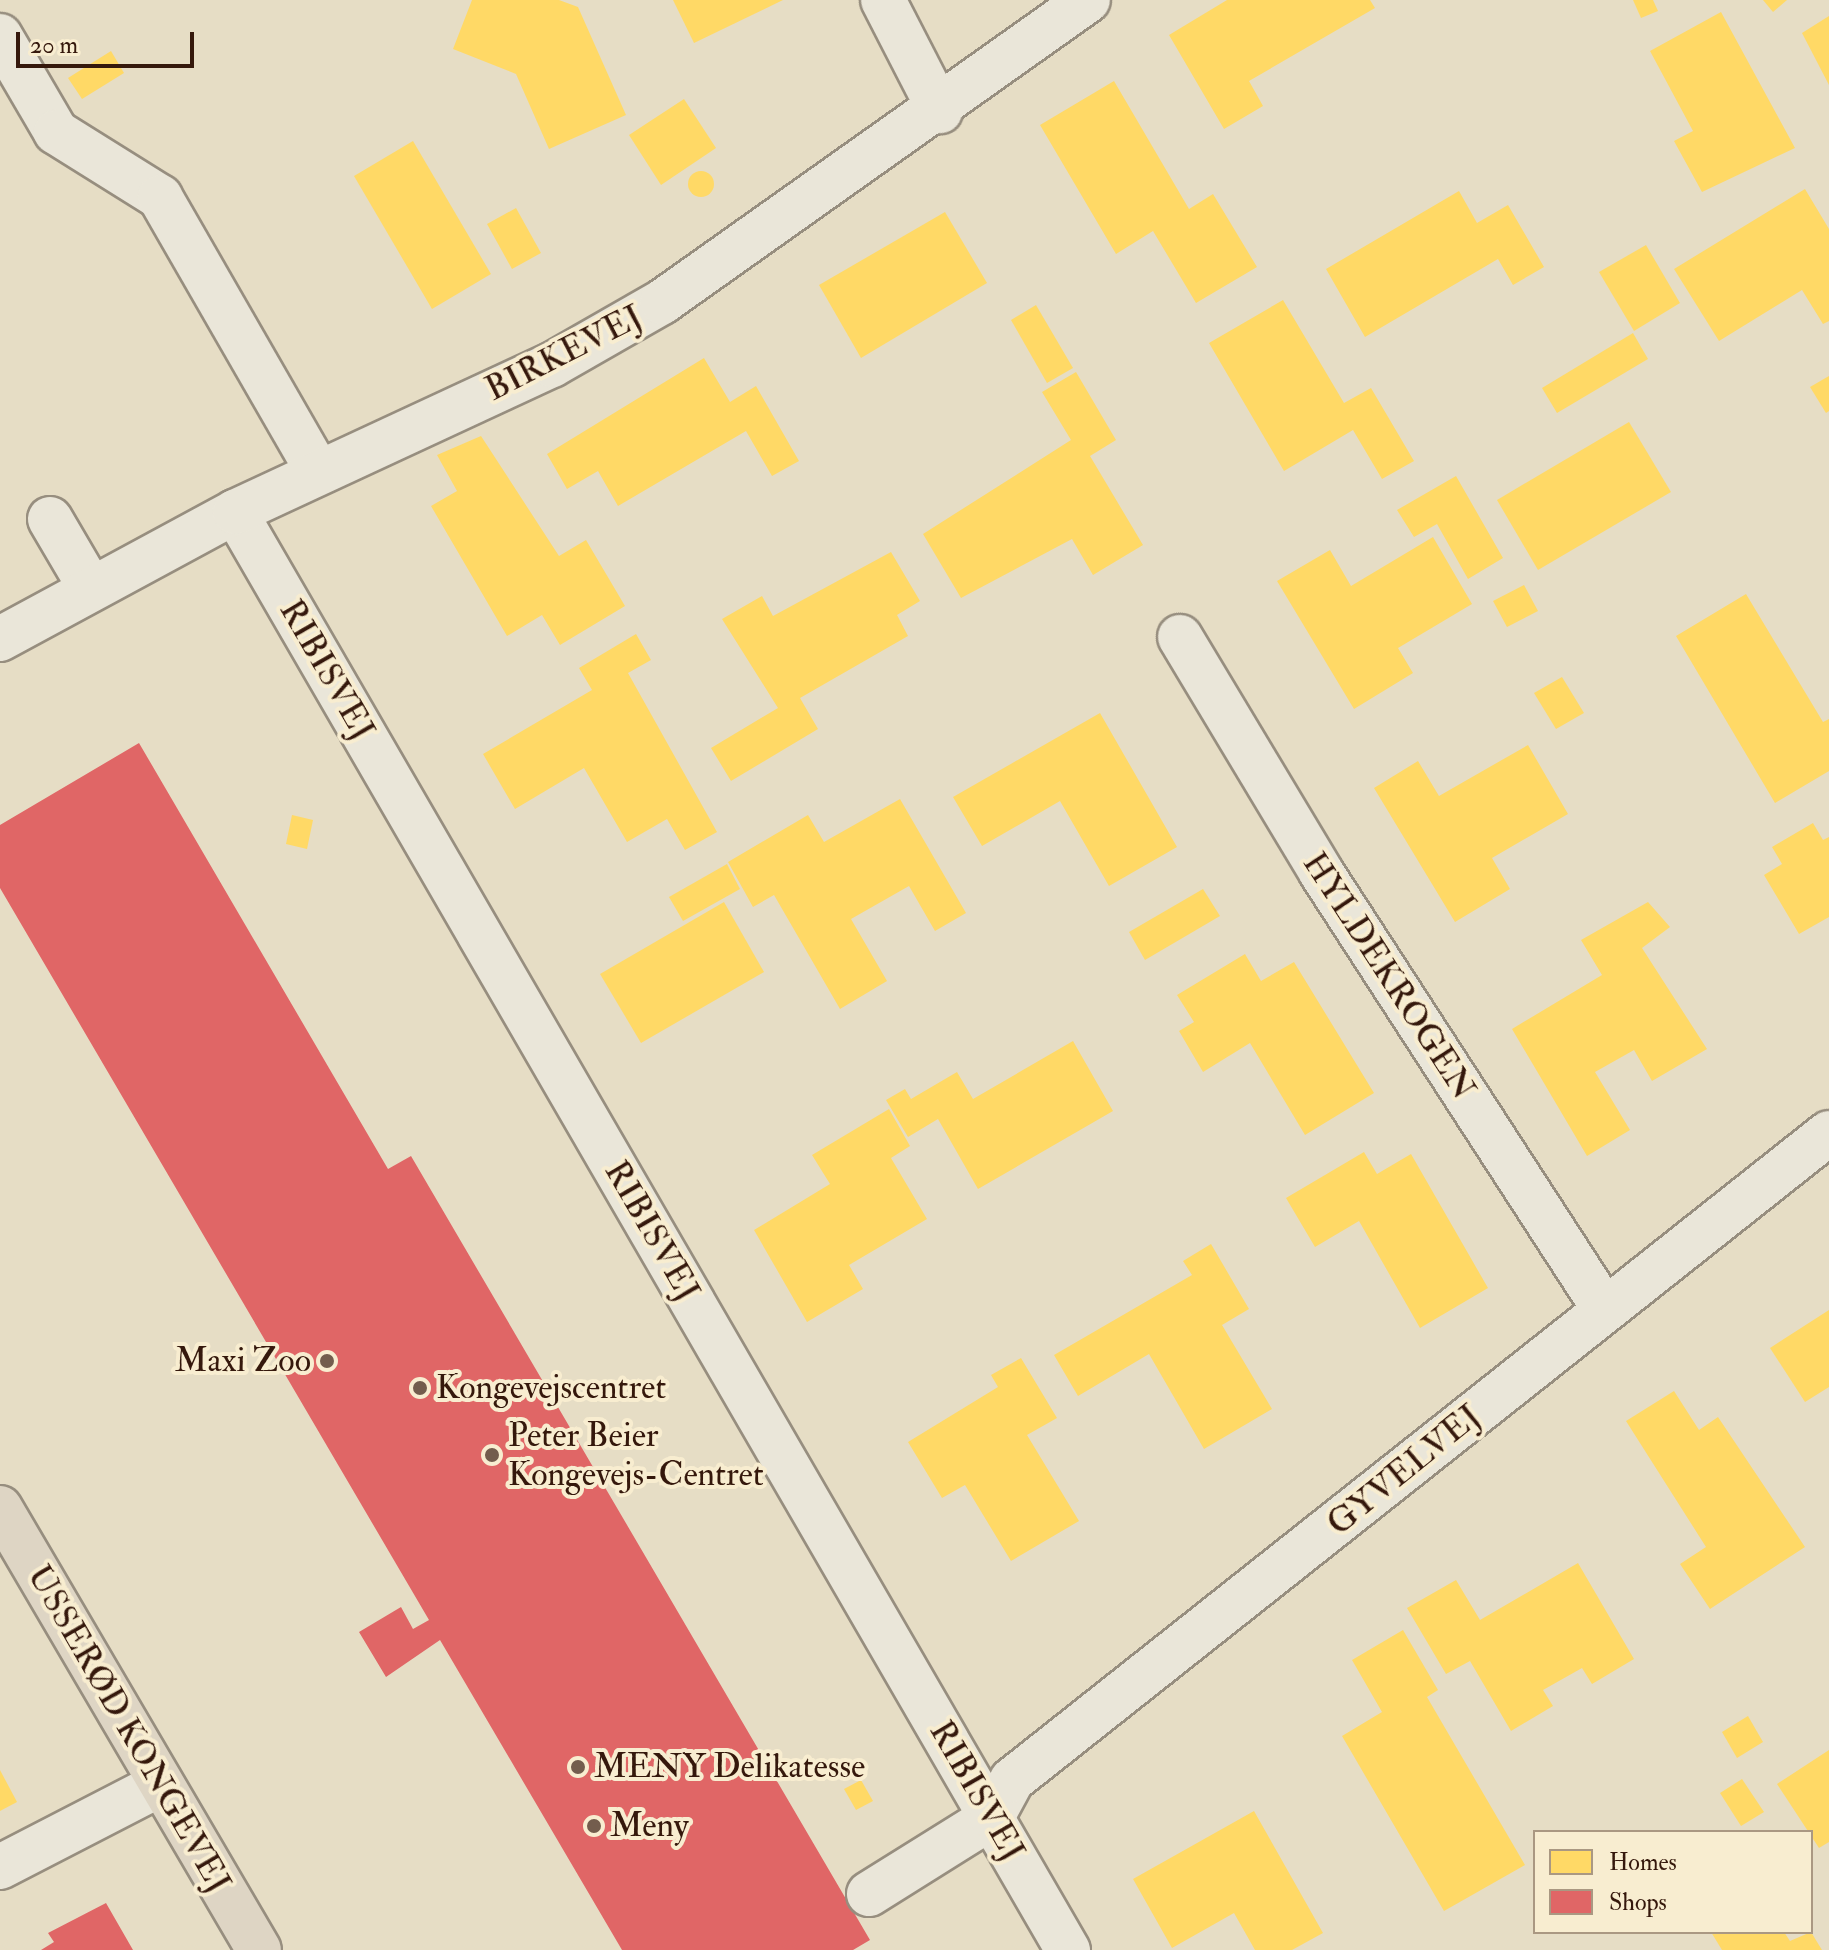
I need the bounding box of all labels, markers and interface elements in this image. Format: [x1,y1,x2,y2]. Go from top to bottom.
scale bar [20,16,198,66]
text: 20 m [30,30,78,61]
street label: BIRKEVEJ [479,296,649,410]
street label: RIBISVEJ [271,593,383,747]
street label: HYLDEKROGEN [1294,845,1484,1107]
street label: RIBISVEJ [596,1154,708,1308]
place label: Maxi Zoo [175,1341,311,1381]
marker: Maxi Zoo [318,1352,336,1370]
place label: Kongevejscentret [436,1368,666,1408]
marker: Kongevejscentret [411,1379,429,1397]
street label: GYVELVEJ [1319,1396,1489,1544]
place label: Peter Beier Kongevejs-Centret [508,1415,764,1494]
marker: Peter Beier Kongevejs-Centret [483,1446,501,1464]
street label: USSERØD KONGEVEJ [18,1558,240,1900]
street label: RIBISVEJ [921,1714,1033,1868]
place label: MENY Delikatesse [594,1747,865,1787]
marker: MENY Delikatesse [569,1758,587,1776]
place label: Meny [610,1806,689,1846]
marker: Meny [585,1817,603,1835]
legend [1533,1830,1813,1934]
text: Homes [1609,1847,1677,1878]
text: Shops [1609,1887,1667,1918]

